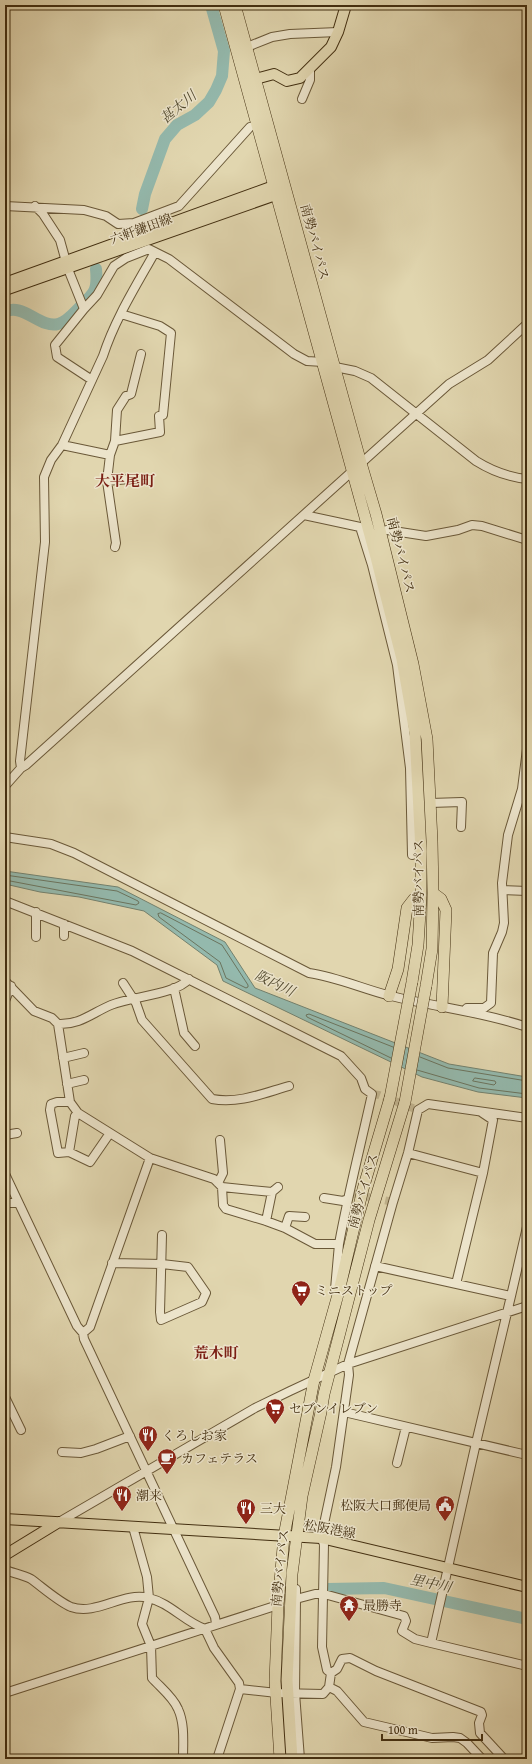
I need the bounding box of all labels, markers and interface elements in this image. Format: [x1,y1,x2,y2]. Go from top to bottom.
water label: 甚太川 [155,85,202,128]
street label: 南勢バイパス [296,202,334,282]
street label: 六軒鎌田線 [107,209,175,249]
district label: 大平尾町 [95,470,155,491]
street label: 南勢バイパス [382,515,420,595]
street label: 南勢バイパス [409,839,428,917]
water label: 阪内川 [252,965,300,1002]
street label: 南勢バイパス [343,1151,383,1231]
supermarket icon: ミニストップ [290,1279,312,1307]
place label: ミニストップ [315,1281,393,1300]
district label: 荒木町 [193,1342,239,1363]
supermarket icon: セブンイレブン [264,1397,286,1425]
place label: セブンイレブン [289,1399,378,1418]
restaurant icon: くろしお家 [137,1424,159,1452]
place label: くろしお家 [162,1426,227,1445]
cafe icon: カフェテラス [156,1447,178,1475]
place label: カフェテラス [181,1449,258,1468]
restaurant icon: 潮来 [111,1484,133,1512]
place label: 潮来 [136,1486,162,1505]
public building icon: 松阪大口郵便局 [434,1494,456,1522]
place label: 松阪大口郵便局 [340,1496,431,1515]
restaurant icon: 三大 [235,1497,257,1525]
place label: 三大 [260,1499,286,1518]
street label: 松阪港線 [303,1515,357,1543]
street label: 南勢バイパス [266,1528,294,1608]
water label: 里中川 [408,1569,456,1598]
temple icon: 最勝寺 [338,1594,360,1622]
place label: 最勝寺 [363,1596,402,1615]
scale bar [382,1716,482,1742]
text: 100 m [388,1721,418,1738]

